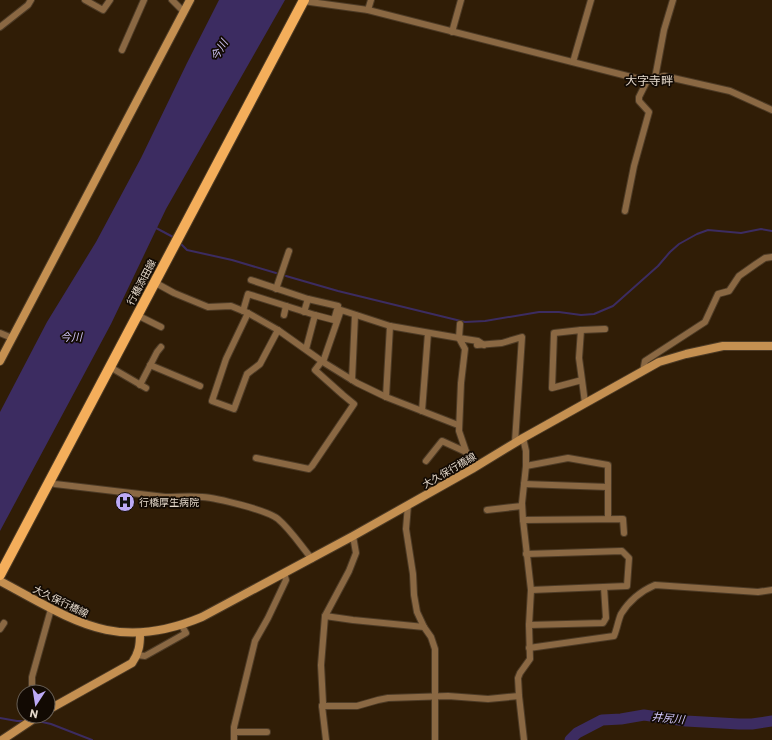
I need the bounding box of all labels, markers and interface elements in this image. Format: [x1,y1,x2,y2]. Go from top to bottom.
water label: 今川 [207,36,230,63]
district label: 大字寺畔 [625,73,673,87]
street label: 行橋添田線 [124,257,158,307]
water label: 今川 [60,330,83,343]
street label: 大久保行橋線 [420,450,478,490]
hospital icon: 行橋厚生病院 [114,491,136,513]
place label: 行橋厚生病院 [139,496,199,508]
street label: 大久保行橋線 [31,582,91,620]
north arrow [16,684,56,724]
text: N [28,707,39,721]
water label: 井尻川 [651,709,686,726]

